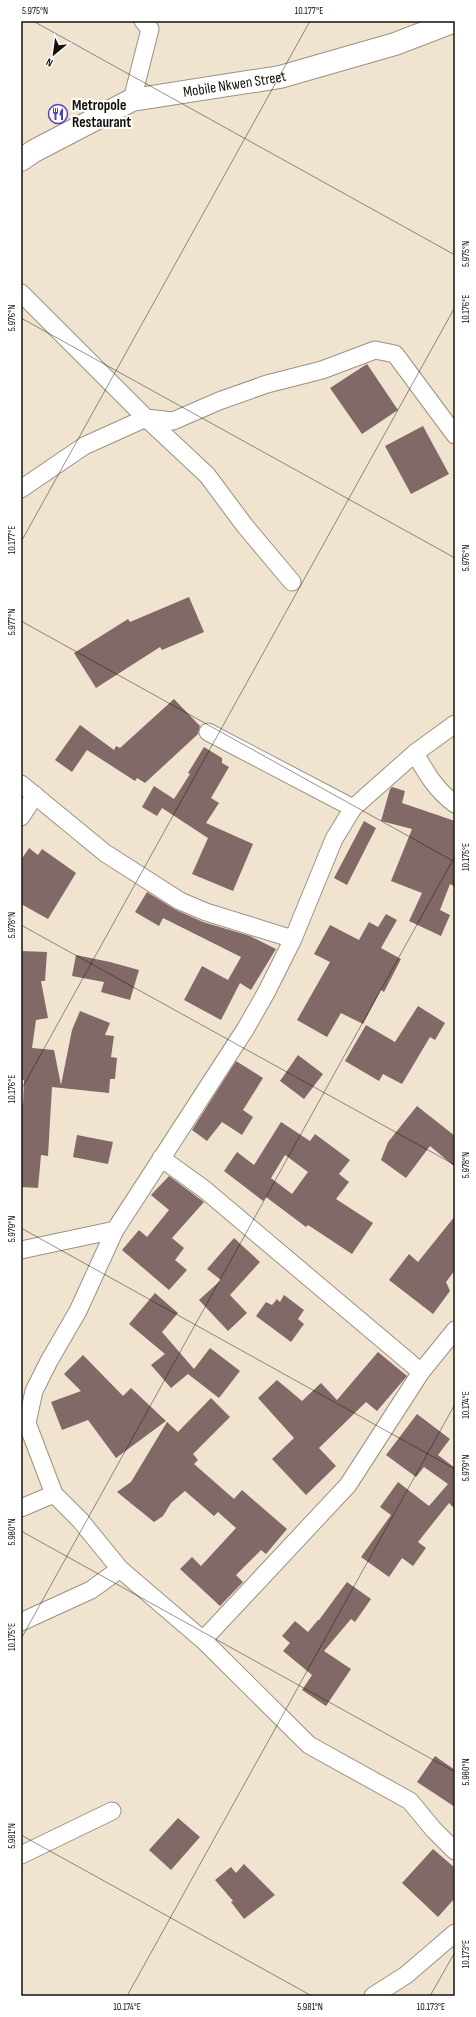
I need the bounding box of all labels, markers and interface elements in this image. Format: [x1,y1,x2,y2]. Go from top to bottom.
text: 5.975°N [22,5,48,17]
text: 10.177°E [295,5,323,17]
north arrow [34,34,74,74]
text: N [44,55,55,69]
street label: Mobile Nkwen Street [182,66,289,101]
place label: Metropole Restaurant [72,96,131,132]
restaurant icon: Metropole Restaurant [47,103,69,125]
text: 5.975°N [460,241,472,267]
text: 10.176°E [460,295,472,323]
text: 5.976°N [6,305,18,331]
text: 10.177°E [6,526,18,554]
text: 5.976°N [460,545,472,571]
text: 5.977°N [6,609,18,635]
text: 10.175°E [460,843,472,871]
text: 5.978°N [6,912,18,938]
text: 10.176°E [6,1075,18,1103]
text: 5.978°N [460,1152,472,1178]
text: 5.979°N [6,1216,18,1242]
text: 10.174°E [460,1391,472,1419]
text: 5.979°N [460,1455,472,1481]
text: 5.980°N [6,1519,18,1546]
text: 10.175°E [6,1623,18,1651]
text: 5.980°N [460,1759,472,1786]
text: 5.981°N [6,1823,18,1849]
text: 10.173°E [460,1940,472,1968]
text: 10.174°E [113,2001,141,2013]
text: 5.981°N [297,2001,323,2013]
text: 10.173°E [417,2001,445,2013]

